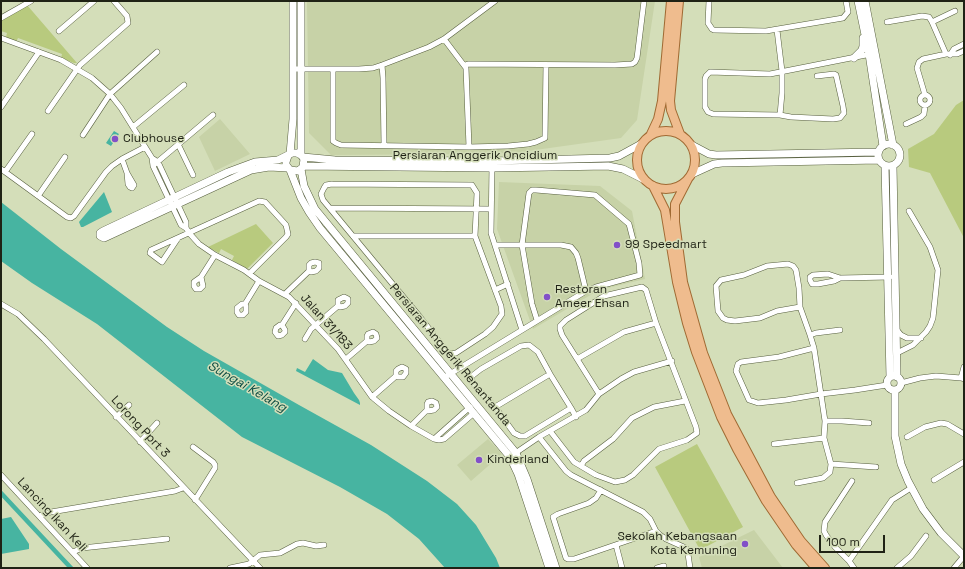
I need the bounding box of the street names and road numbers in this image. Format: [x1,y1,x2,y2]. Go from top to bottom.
street label: Persiaran Anggerik Oncidium [393,149,557,163]
street label: Persiaran Anggerik Renantanda [386,281,514,429]
street label: Jalan 31/183 [297,291,355,353]
street label: Lorong Pprt 3 [108,393,172,461]
street label: Lancing Ikan Keli [14,475,90,555]

